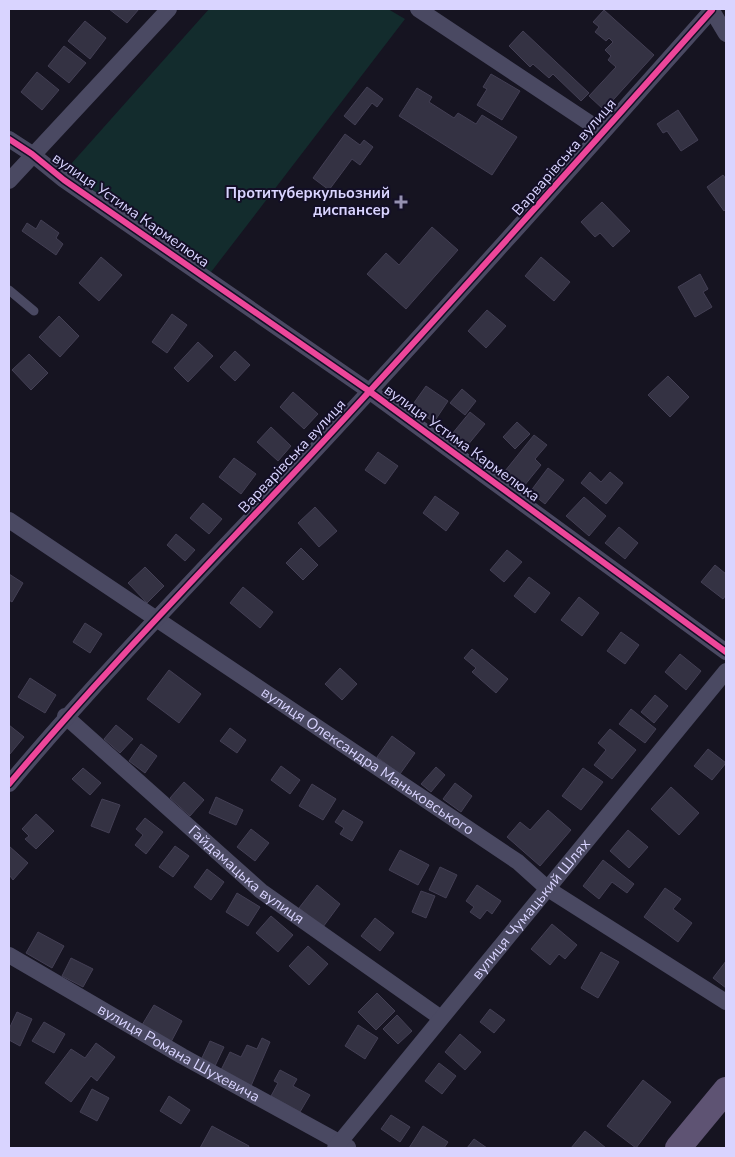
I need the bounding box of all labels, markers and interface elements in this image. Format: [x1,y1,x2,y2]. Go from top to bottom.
street label: Варварівська вулиця [508,94,620,220]
street label: вулиця Устима Кармелюка [48,148,214,272]
place label: Протитуберкульозний диспансер [225,183,390,220]
marker: Протитуберкульозний диспансер [394,195,408,209]
street label: вулиця Устима Кармелюка [380,380,544,506]
street label: Варварівська вулиця [234,395,350,517]
street label: вулиця Олександра Маньковського [257,682,478,840]
street label: Гайдамацька вулиця [184,821,308,928]
street label: вулиця Чумацький Шлях [467,834,595,984]
street label: вулиця Романа Шухевича [94,999,263,1107]

